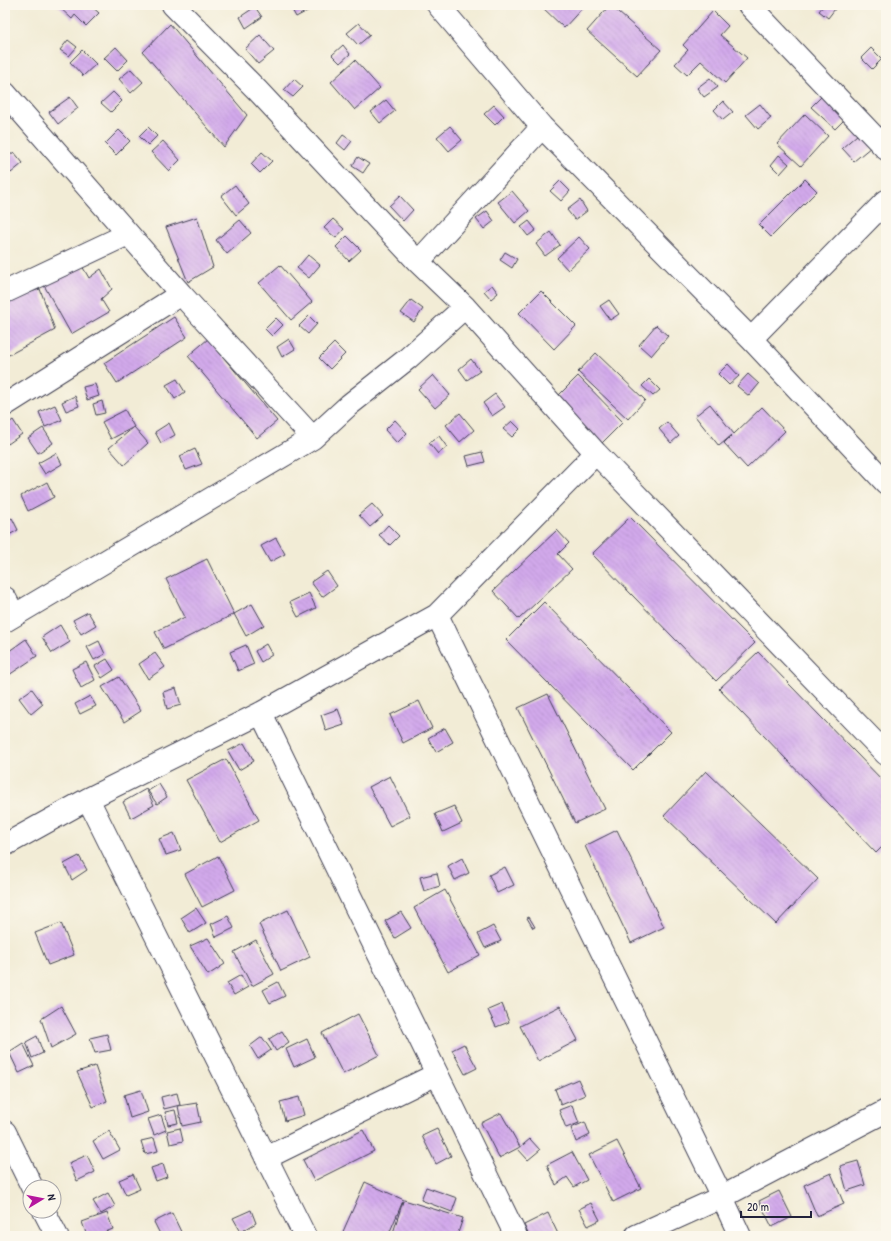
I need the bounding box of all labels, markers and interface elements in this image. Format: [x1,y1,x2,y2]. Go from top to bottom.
north arrow [22,1179,62,1219]
text: N [44,1193,59,1202]
scale bar [741,1193,811,1219]
text: 20 m [747,1198,769,1215]

